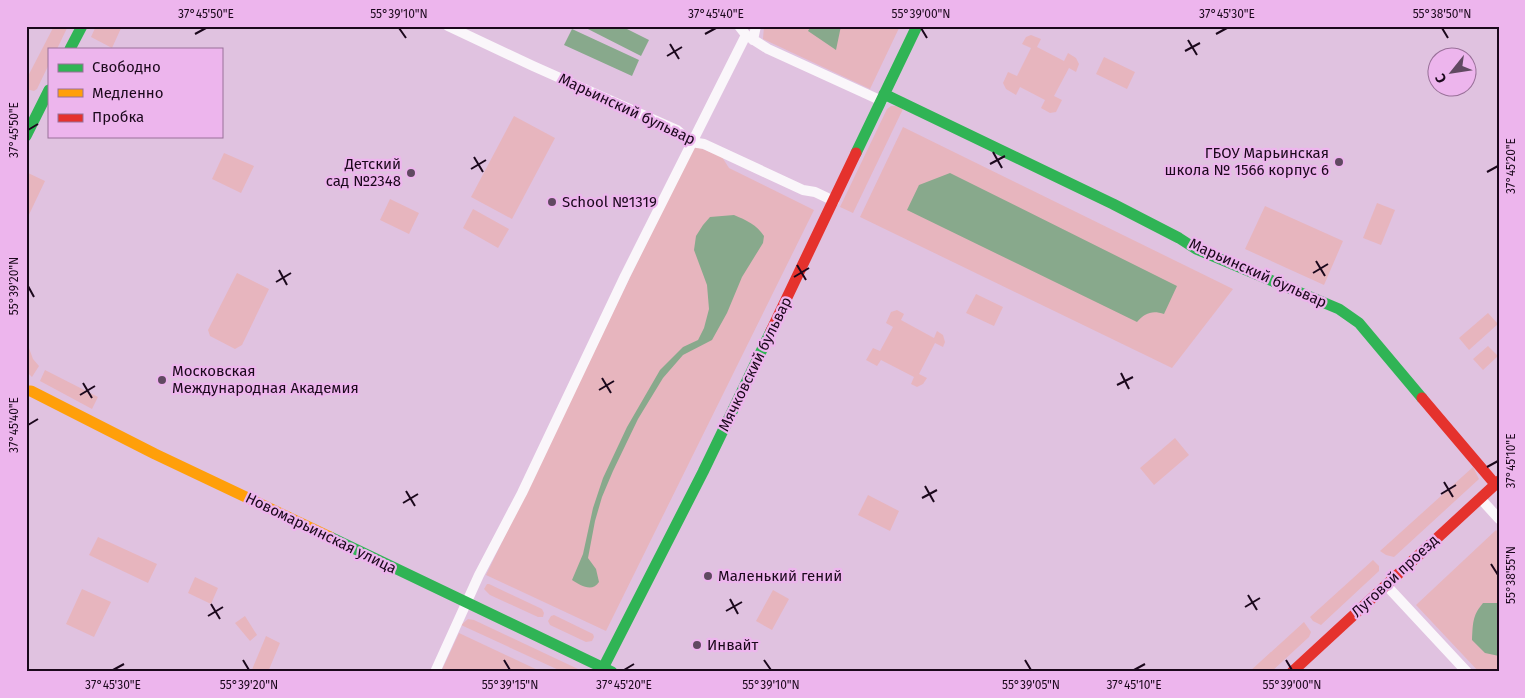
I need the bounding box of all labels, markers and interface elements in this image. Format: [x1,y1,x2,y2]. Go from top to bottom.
text: 37°45'50"E [178,7,234,21]
text: 55°39'10"N [370,7,428,21]
text: 37°45'40"E [688,7,744,21]
text: 55°39'00"N [891,7,951,21]
text: 37°45'30"E [1199,7,1255,21]
text: 55°38'50"N [1413,7,1471,21]
legend [48,48,222,138]
north arrow [1428,48,1478,98]
text: Свободно [92,58,161,76]
street label: Марьинский бульвар [556,69,698,149]
text: С [1432,71,1451,86]
text: Медленно [92,84,164,102]
text: 37°45'50"E [7,102,21,158]
text: Пробка [92,108,144,126]
text: 37°45'20"E [1504,138,1518,194]
place label: ГБОУ Марьинская школа № 1566 корпус 6 [1165,144,1329,179]
place label: Детский сад №2348 [326,155,401,190]
marker: ГБОУ Марьинская школа № 1566 корпус 6 [1333,156,1345,168]
marker: Детский сад №2348 [405,167,417,179]
place label: School №1319 [562,193,657,211]
marker: School №1319 [546,196,558,208]
street label: Марьинский бульвар [1186,234,1330,312]
text: 55°39'20"N [7,257,21,315]
street label: Мячковский бульвар [715,294,795,434]
place label: Московская Международная Академия [172,362,359,397]
marker: Московская Международная Академия [156,374,168,386]
text: 37°45'40"E [7,397,21,453]
text: 37°45'10"E [1504,433,1518,489]
street label: Новомарьинская улица [243,489,399,577]
street label: Луговой проезд [1348,531,1442,621]
text: 55°38'55"N [1504,546,1518,604]
place label: Маленький гений [718,567,842,585]
marker: Маленький гений [702,570,714,582]
place label: Инвайт [707,636,759,654]
marker: Инвайт [691,639,703,651]
text: 37°45'30"E [85,678,141,692]
text: 55°39'20"N [220,678,278,692]
text: 55°39'15"N [482,678,538,692]
text: 37°45'20"E [596,678,652,692]
text: 55°39'10"N [742,678,800,692]
text: 55°39'05"N [1002,678,1060,692]
text: 37°45'10"E [1106,678,1162,692]
text: 55°39'00"N [1262,678,1322,692]

